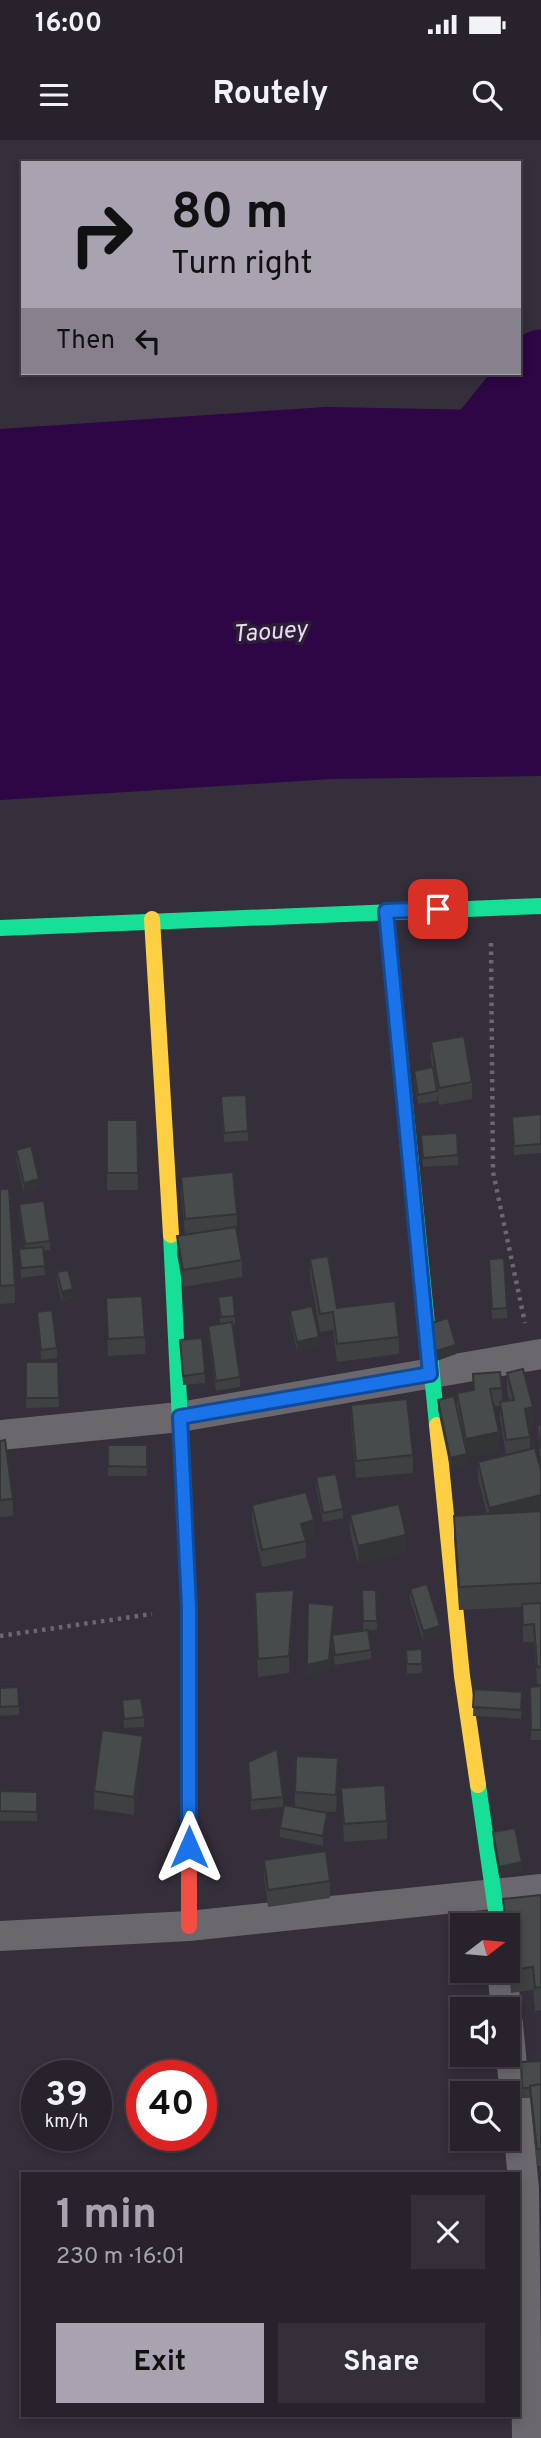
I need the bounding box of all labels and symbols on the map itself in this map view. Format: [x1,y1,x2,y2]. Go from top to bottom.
water label: Taouey [232,615,310,651]
pin [408,879,468,939]
position arrow [152,1810,226,1884]
north arrow [450,1913,520,1983]
speed limit sign: 40 [126,2060,217,2151]

